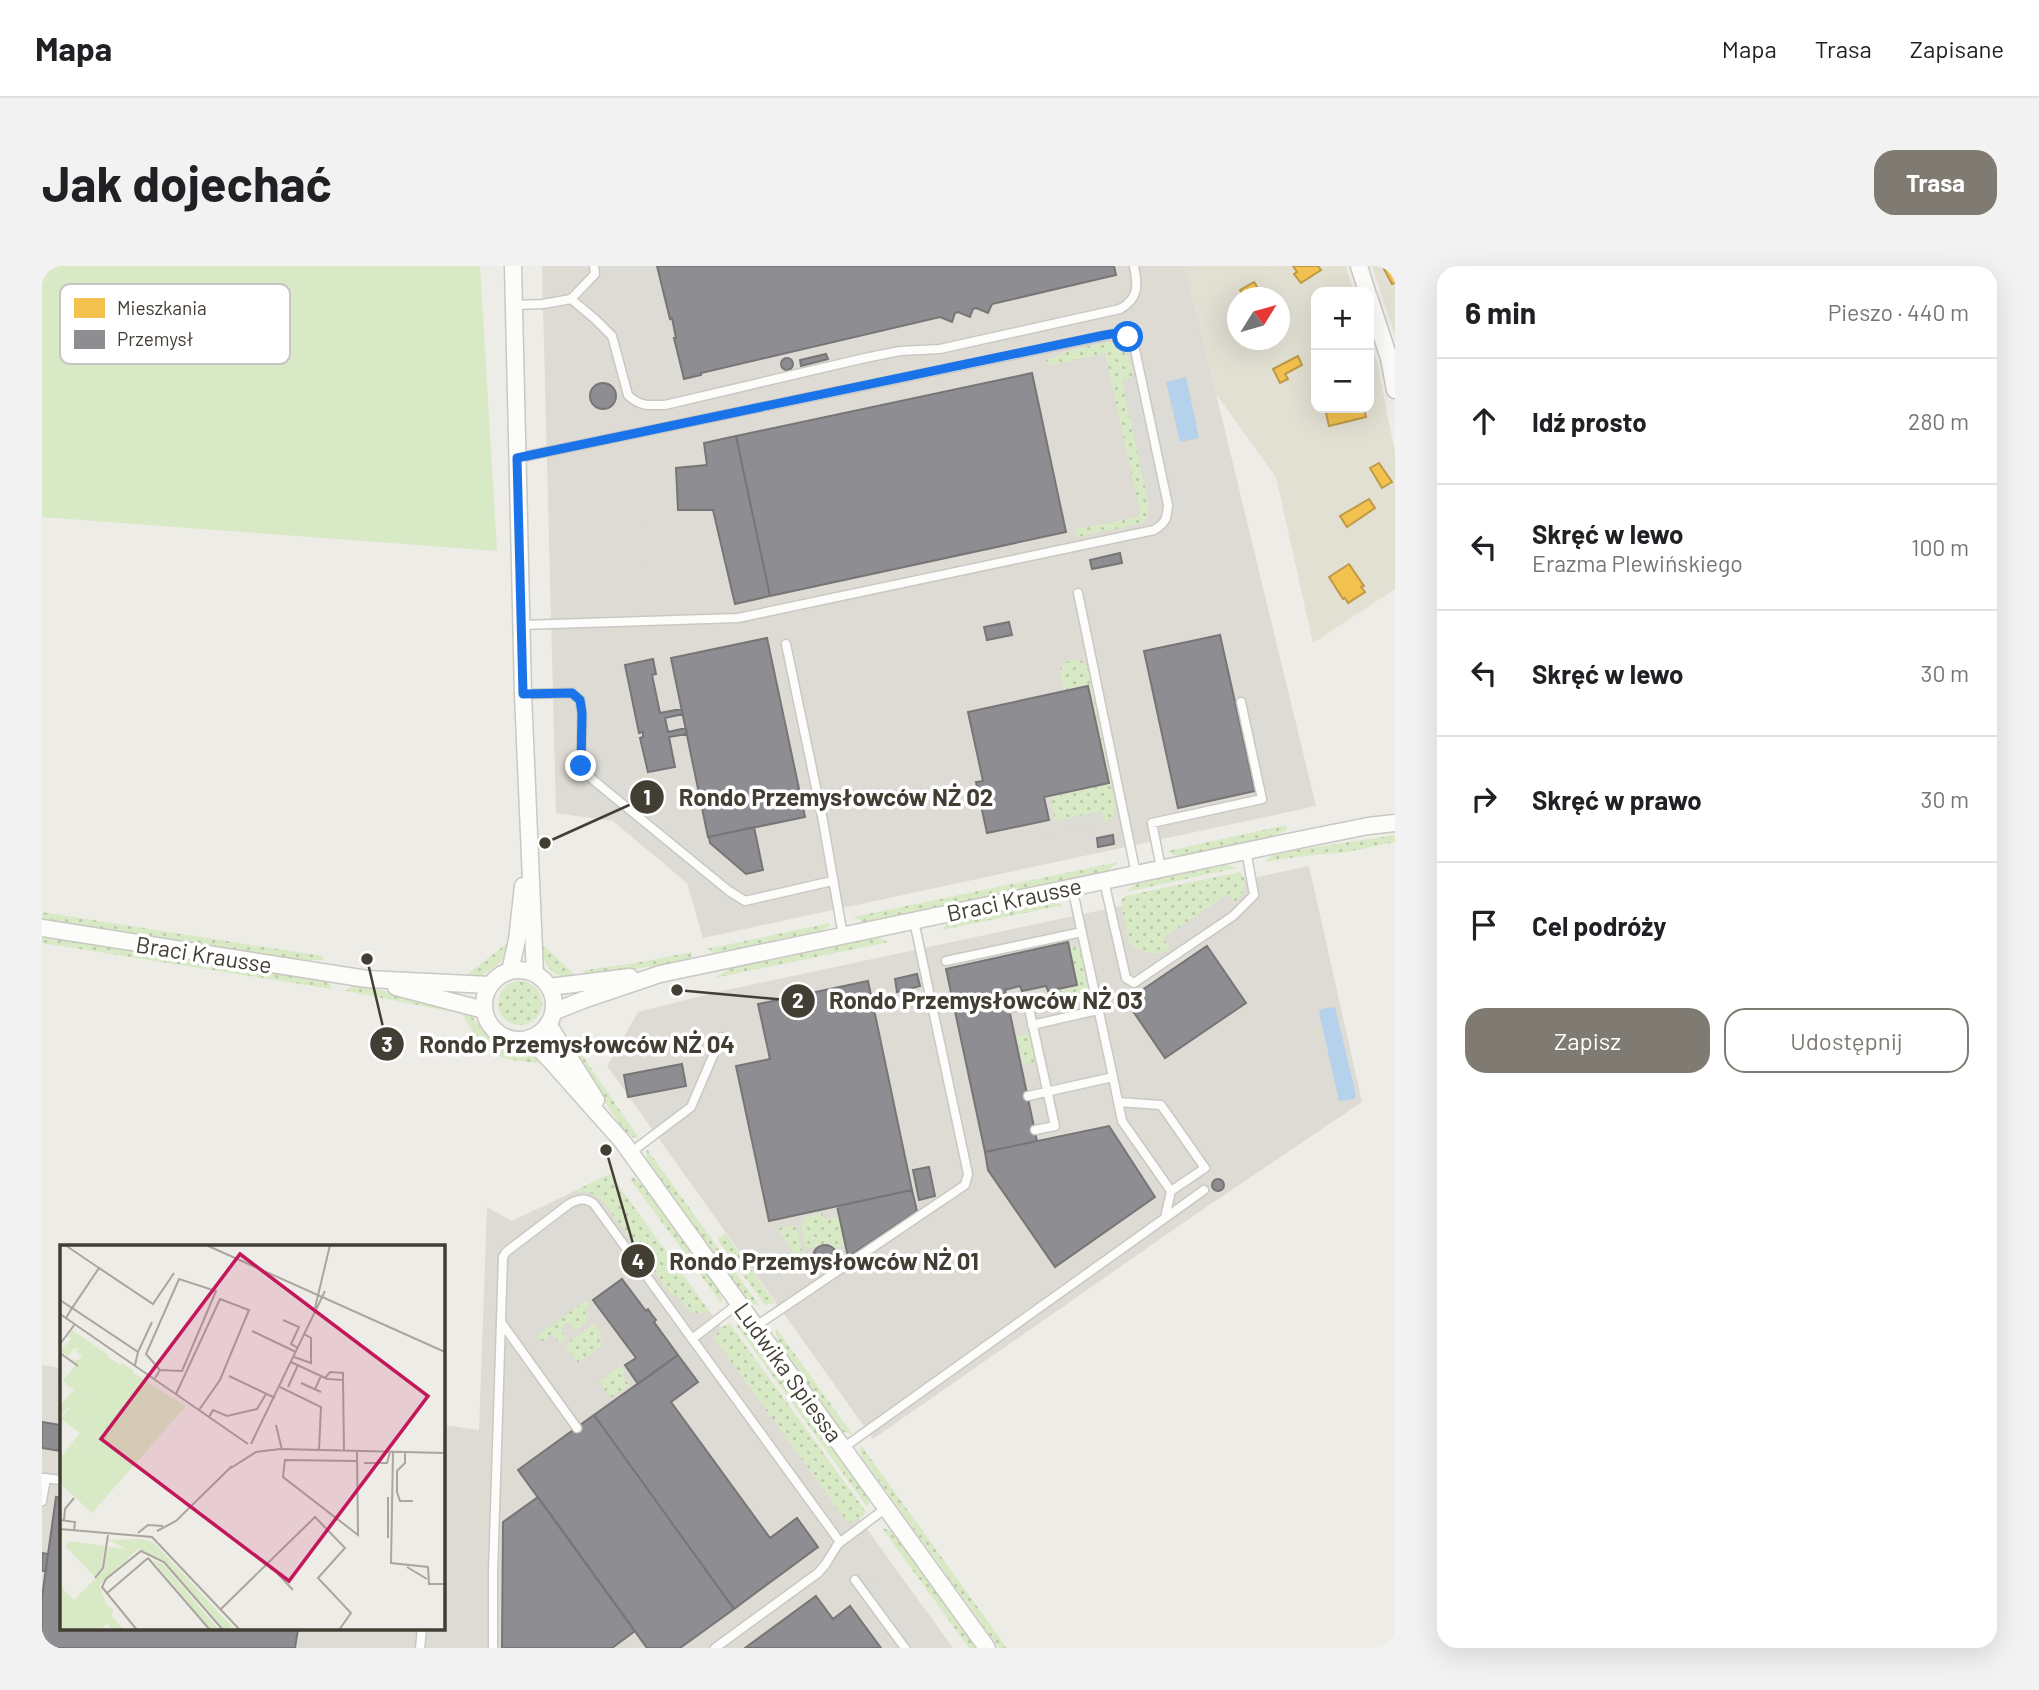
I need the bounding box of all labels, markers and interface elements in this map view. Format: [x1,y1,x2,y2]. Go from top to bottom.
text: Mapa [35,28,112,68]
text: Mapa [1722,34,1777,63]
text: Trasa [1815,34,1872,63]
text: Zapisane [1910,34,2004,63]
button: Trasa [1874,150,1997,215]
text: Jak dojechać [42,153,332,212]
legend [60,284,290,364]
north arrow [1227,287,1290,350]
map controls [1311,287,1374,413]
button: + [1311,287,1374,350]
text: 6 min [1465,294,1536,330]
text: Mieszkania [117,296,207,319]
text: Pieszo · 440 m [1828,298,1969,326]
route start [1112,321,1143,352]
text: Przemysł [117,327,194,350]
button: − [1311,350,1374,413]
icon: ahead [1465,402,1503,440]
text: Idź prosto [1532,406,1647,437]
text: 280 m [1908,407,1969,435]
text: Skręć w lewo [1532,518,1684,549]
icon: left [1465,528,1503,566]
text: 100 m [1911,533,1969,561]
text: Erazma Plewińskiego [1532,549,1743,577]
icon: left [1465,654,1503,692]
text: Skręć w lewo [1532,658,1684,689]
text: 30 m [1921,659,1969,687]
route end [565,750,596,781]
callout: Rondo Przemysłowców NŻ 02 [630,775,1007,820]
icon: right [1465,780,1503,818]
text: Rondo Przemysłowców NŻ 02 [679,782,993,811]
text: 1 [643,784,651,809]
text: Skręć w prawo [1532,784,1702,815]
text: 30 m [1921,785,1969,813]
street label: Braci Krausse [944,871,1084,927]
icon: arrive [1465,906,1503,944]
text: Cel podróży [1532,910,1666,941]
street label: Braci Krausse [134,929,274,979]
callout: Rondo Przemysłowców NŻ 03 [780,978,1157,1023]
text: Rondo Przemysłowców NŻ 03 [829,985,1143,1014]
text: 2 [792,987,804,1012]
button: Zapisz [1465,1008,1710,1073]
button: Udostępnij [1724,1008,1969,1073]
callout: Rondo Przemysłowców NŻ 04 [370,1022,748,1067]
text: Rondo Przemysłowców NŻ 04 [419,1029,735,1058]
text: 3 [381,1031,393,1056]
callout: Rondo Przemysłowców NŻ 01 [620,1239,993,1284]
inset map [60,1245,444,1630]
text: Rondo Przemysłowców NŻ 01 [669,1246,979,1275]
text: 4 [632,1248,644,1273]
street label: Ludwika Spiessa [729,1297,849,1447]

